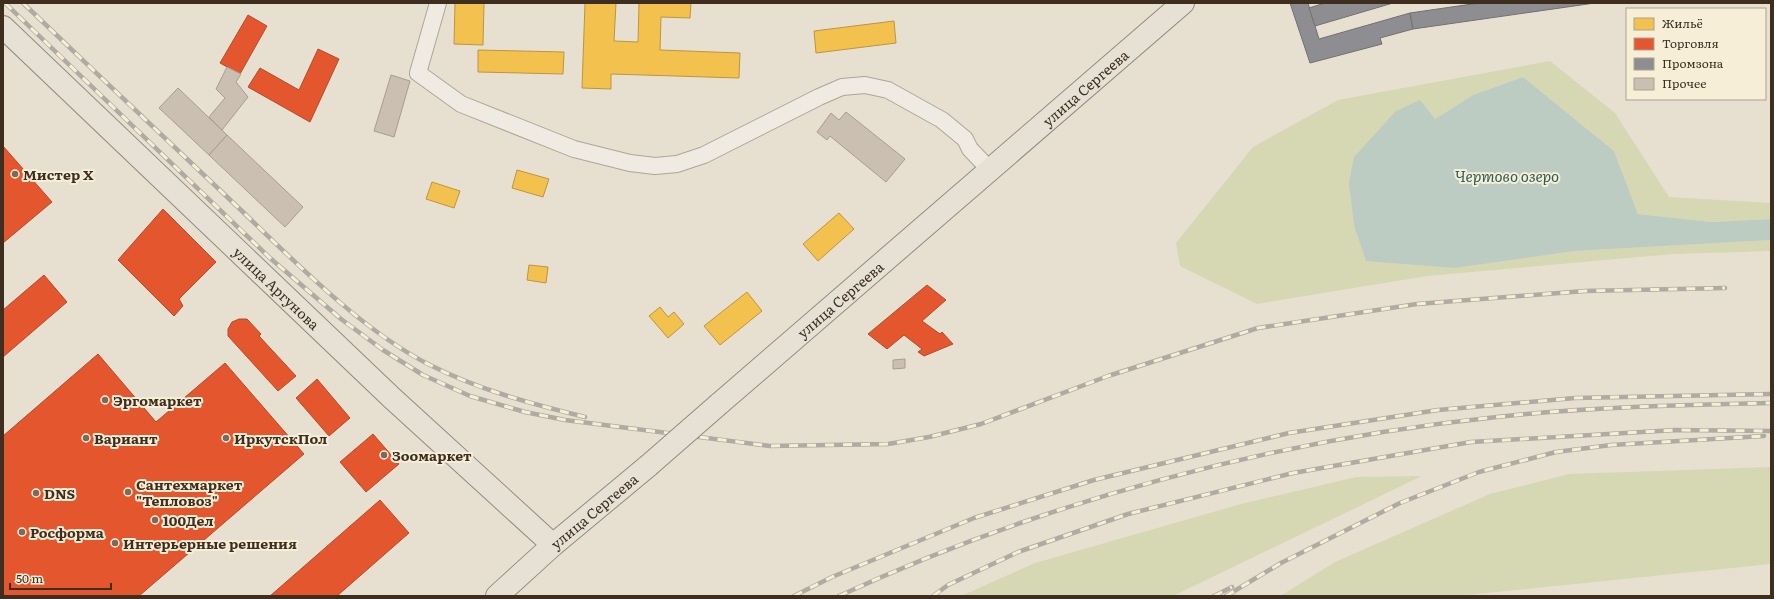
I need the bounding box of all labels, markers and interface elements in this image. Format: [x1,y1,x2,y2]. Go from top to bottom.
legend [1626,8,1766,100]
text: Жильё [1662,14,1703,32]
text: Торговля [1662,34,1719,52]
street label: улица Сергеева [1038,44,1133,130]
text: Промзона [1662,54,1724,72]
text: Прочее [1662,74,1706,92]
place label: Мистер Х [23,164,94,184]
water label: Чертово озеро [1455,164,1559,187]
marker: Мистер Х [10,169,20,179]
street label: улица Аргунова [229,242,324,334]
street label: улица Сергеева [793,256,888,342]
place label: Эргомаркет [113,390,202,410]
marker: Эргомаркет [100,395,110,405]
place label: Вариант [94,428,158,448]
place label: ИркутскПол [234,428,327,448]
marker: Вариант [81,433,91,443]
marker: ИркутскПол [221,433,231,443]
place label: Зоомаркет [392,445,472,465]
marker: Зоомаркет [379,450,389,460]
street label: улица Сергеева [546,468,642,553]
place label: Сантехмаркет "Тепловоз" [136,474,243,510]
place label: DNS [44,483,76,503]
marker: Сантехмаркет "Тепловоз" [123,487,133,497]
marker: DNS [31,488,41,498]
place label: 100Дел [163,510,213,530]
marker: 100Дел [150,515,160,525]
place label: Росформа [30,522,105,542]
marker: Росформа [17,527,27,537]
place label: Интерьерные решения [123,533,297,553]
marker: Интерьерные решения [110,538,120,548]
scale bar [10,565,111,591]
text: 50 m [16,569,43,587]

